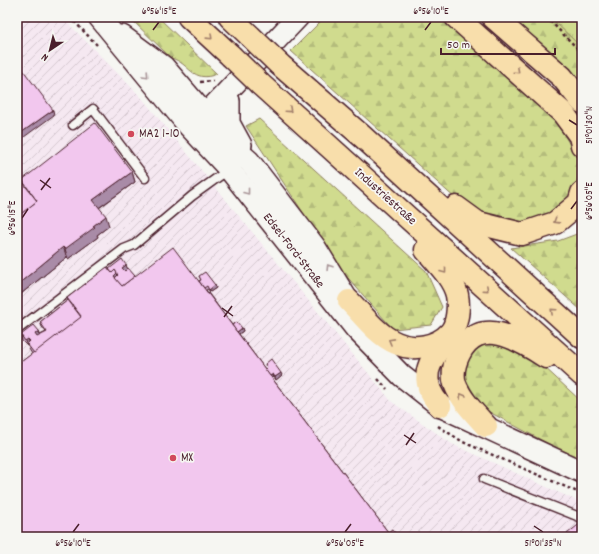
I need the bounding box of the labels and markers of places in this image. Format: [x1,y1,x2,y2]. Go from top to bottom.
place label: MA2 1-10 [139,125,180,144]
marker: MA2 1-10 [126,129,136,139]
place label: MX [181,449,194,468]
marker: MX [168,453,178,463]

